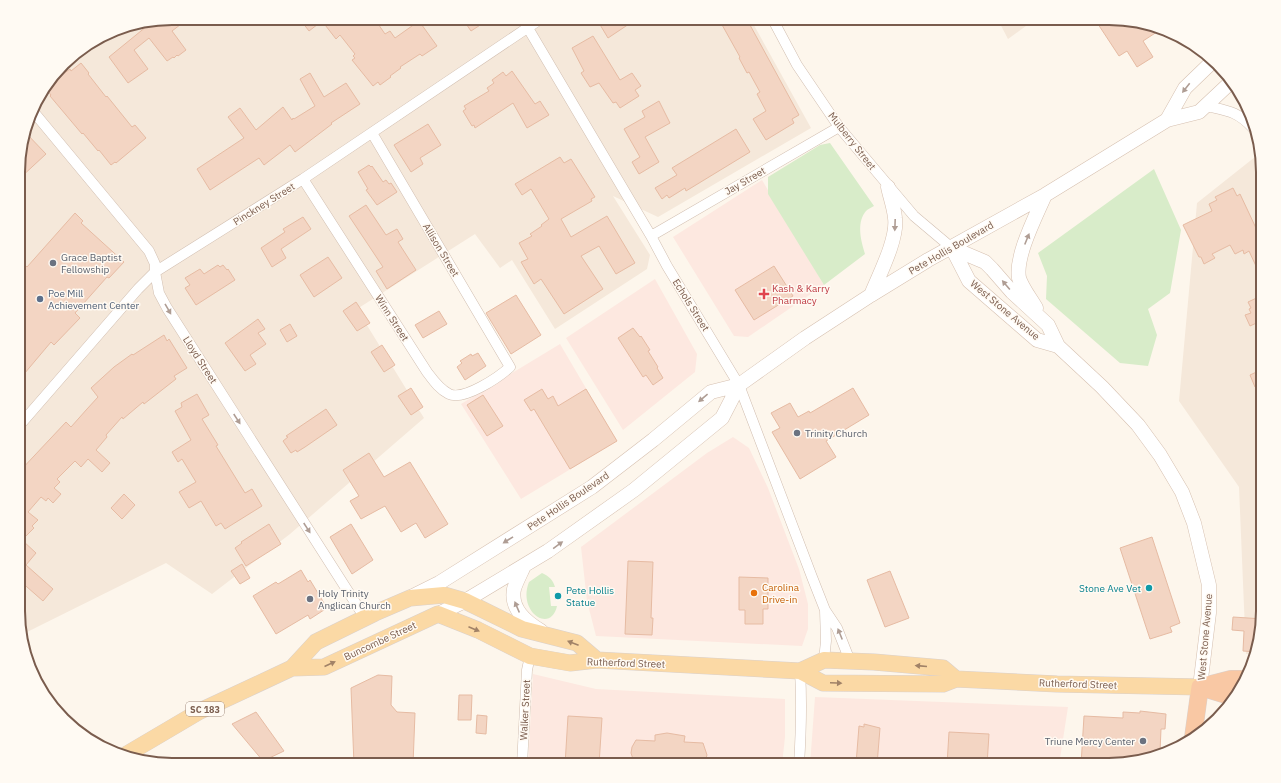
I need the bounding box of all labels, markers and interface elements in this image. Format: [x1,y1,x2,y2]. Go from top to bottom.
one-way arrow [1182,83,1191,94]
street label: Mulberry Street [825,109,879,173]
street label: Jay Street [722,164,768,198]
street label: Pinckney Street [231,180,298,228]
street label: Pete Hollis Boulevard [906,218,996,278]
one-way arrow [892,219,898,232]
street label: Allison Street [420,221,462,280]
one-way arrow [1024,233,1030,244]
place label: Grace Baptist Fellowship [61,251,122,276]
marker: Grace Baptist Fellowship [48,258,58,268]
street label: Echols Street [670,276,713,334]
street label: West Stone Avenue [968,277,1043,343]
one-way arrow [1002,281,1011,290]
place label: Kash & Karry Pharmacy [772,282,830,307]
place label: Poe Mill Achievement Center [48,287,139,312]
marker: Kash & Karry Pharmacy [759,289,769,299]
street label: Winn Street [372,292,412,344]
marker: Poe Mill Achievement Center [35,294,45,304]
one-way arrow [164,303,171,315]
street label: Lloyd Street [180,334,220,387]
one-way arrow [698,394,709,403]
one-way arrow [233,414,241,424]
place label: Trinity Church [805,427,867,440]
marker: Trinity Church [792,428,802,438]
street label: Pete Hollis Boulevard [525,469,611,533]
one-way arrow [303,523,311,533]
one-way arrow [502,537,514,544]
one-way arrow [553,541,563,549]
place label: Carolina Drive-in [762,581,800,606]
place label: Stone Ave Vet [1079,582,1141,595]
marker: Stone Ave Vet [1144,583,1154,593]
place label: Pete Hollis Statue [566,584,614,609]
place label: Holy Trinity Anglican Church [318,587,391,612]
marker: Carolina Drive-in [749,588,759,598]
marker: Pete Hollis Statue [553,591,563,601]
street label: West Stone Avenue [1195,593,1215,681]
marker: Holy Trinity Anglican Church [305,594,315,604]
one-way arrow [514,601,520,613]
street label: Buncombe Street [342,618,419,663]
one-way arrow [469,626,480,632]
one-way arrow [836,628,842,640]
one-way arrow [566,639,578,645]
street label: Rutherford Street [587,655,666,671]
one-way arrow [324,661,336,667]
one-way arrow [915,662,927,669]
street label: Rutherford Street [1039,676,1118,692]
street label: Walker Street [517,679,533,741]
one-way arrow [830,680,843,686]
road number: SC 183 [186,702,224,716]
place label: Triune Mercy Center [1045,735,1135,748]
marker: Triune Mercy Center [1138,736,1148,746]

